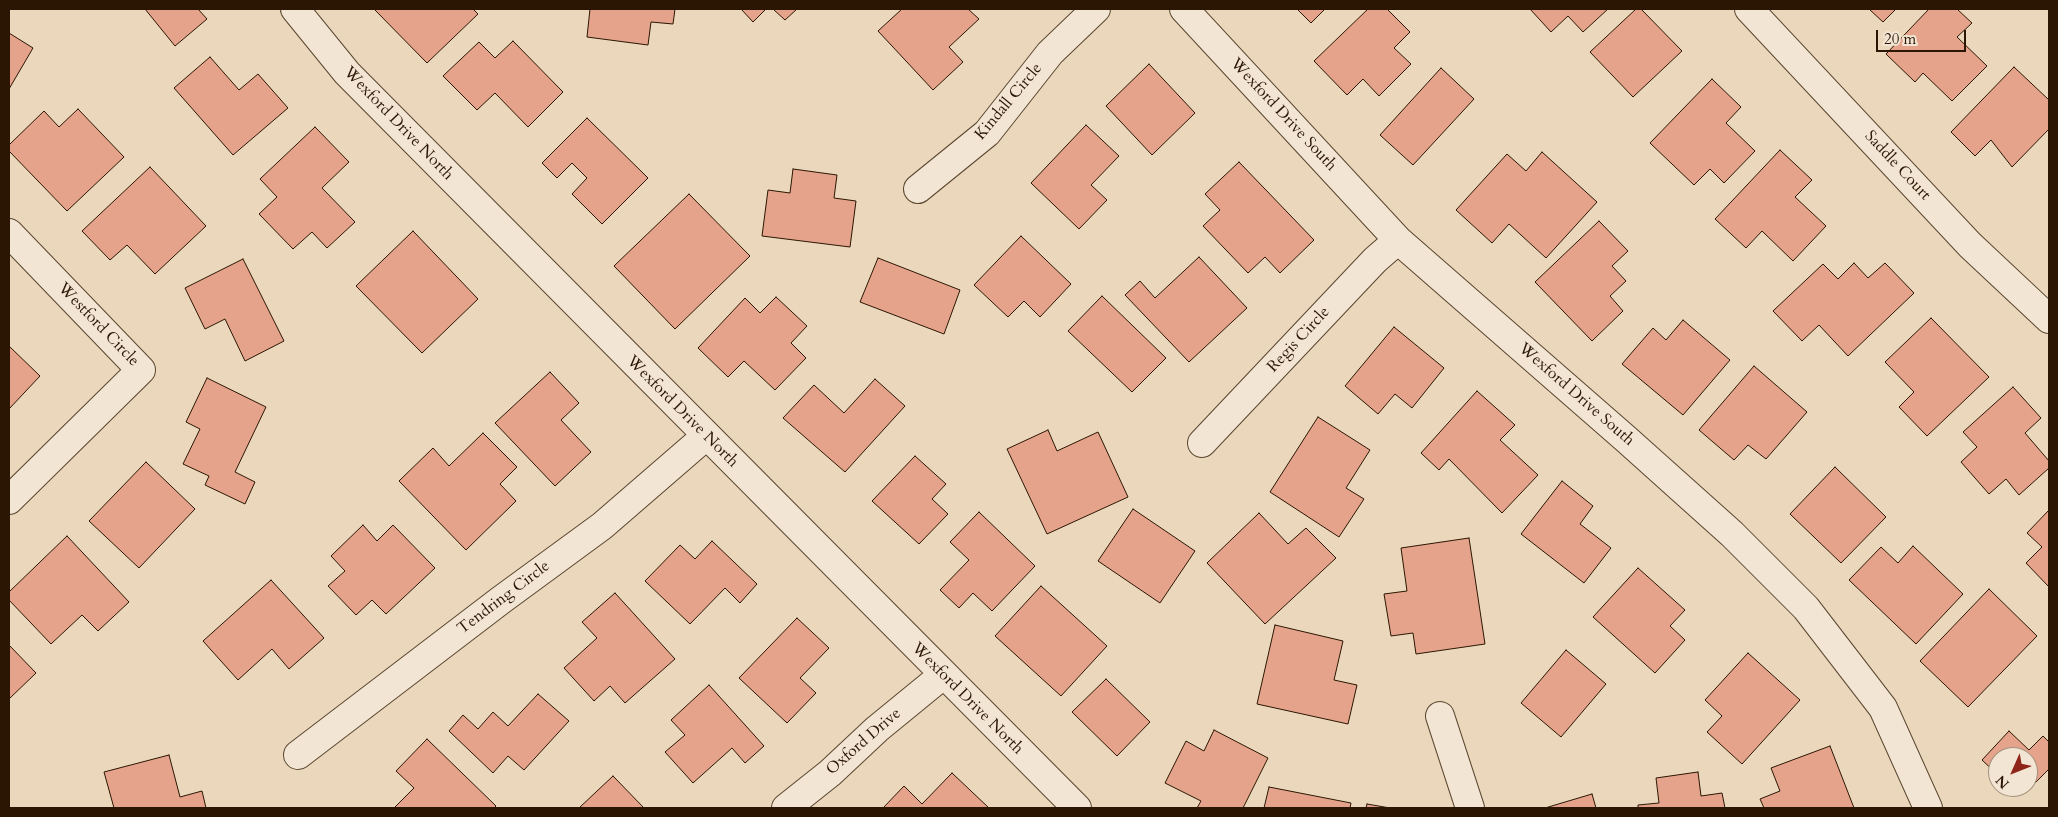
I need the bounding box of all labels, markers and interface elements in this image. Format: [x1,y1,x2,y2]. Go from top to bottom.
scale bar [1878,20,1968,52]
text: 20 m [1884,29,1916,49]
street label: Wexford Drive South [1226,55,1340,175]
street label: Kindall Circle [971,60,1047,144]
street label: Wexford Drive North [339,63,457,185]
street label: Saddle Court [1860,127,1934,205]
street label: Westford Circle [53,279,143,371]
street label: Regis Circle [1264,303,1334,377]
street label: Wexford Drive South [1514,339,1638,451]
street label: Wexford Drive North [622,352,742,472]
street label: Tendring Circle [454,557,554,639]
street label: Wexford Drive North [907,639,1027,759]
street label: Oxford Drive [823,704,905,780]
north arrow [1988,747,2038,797]
text: N [1992,771,2014,793]

